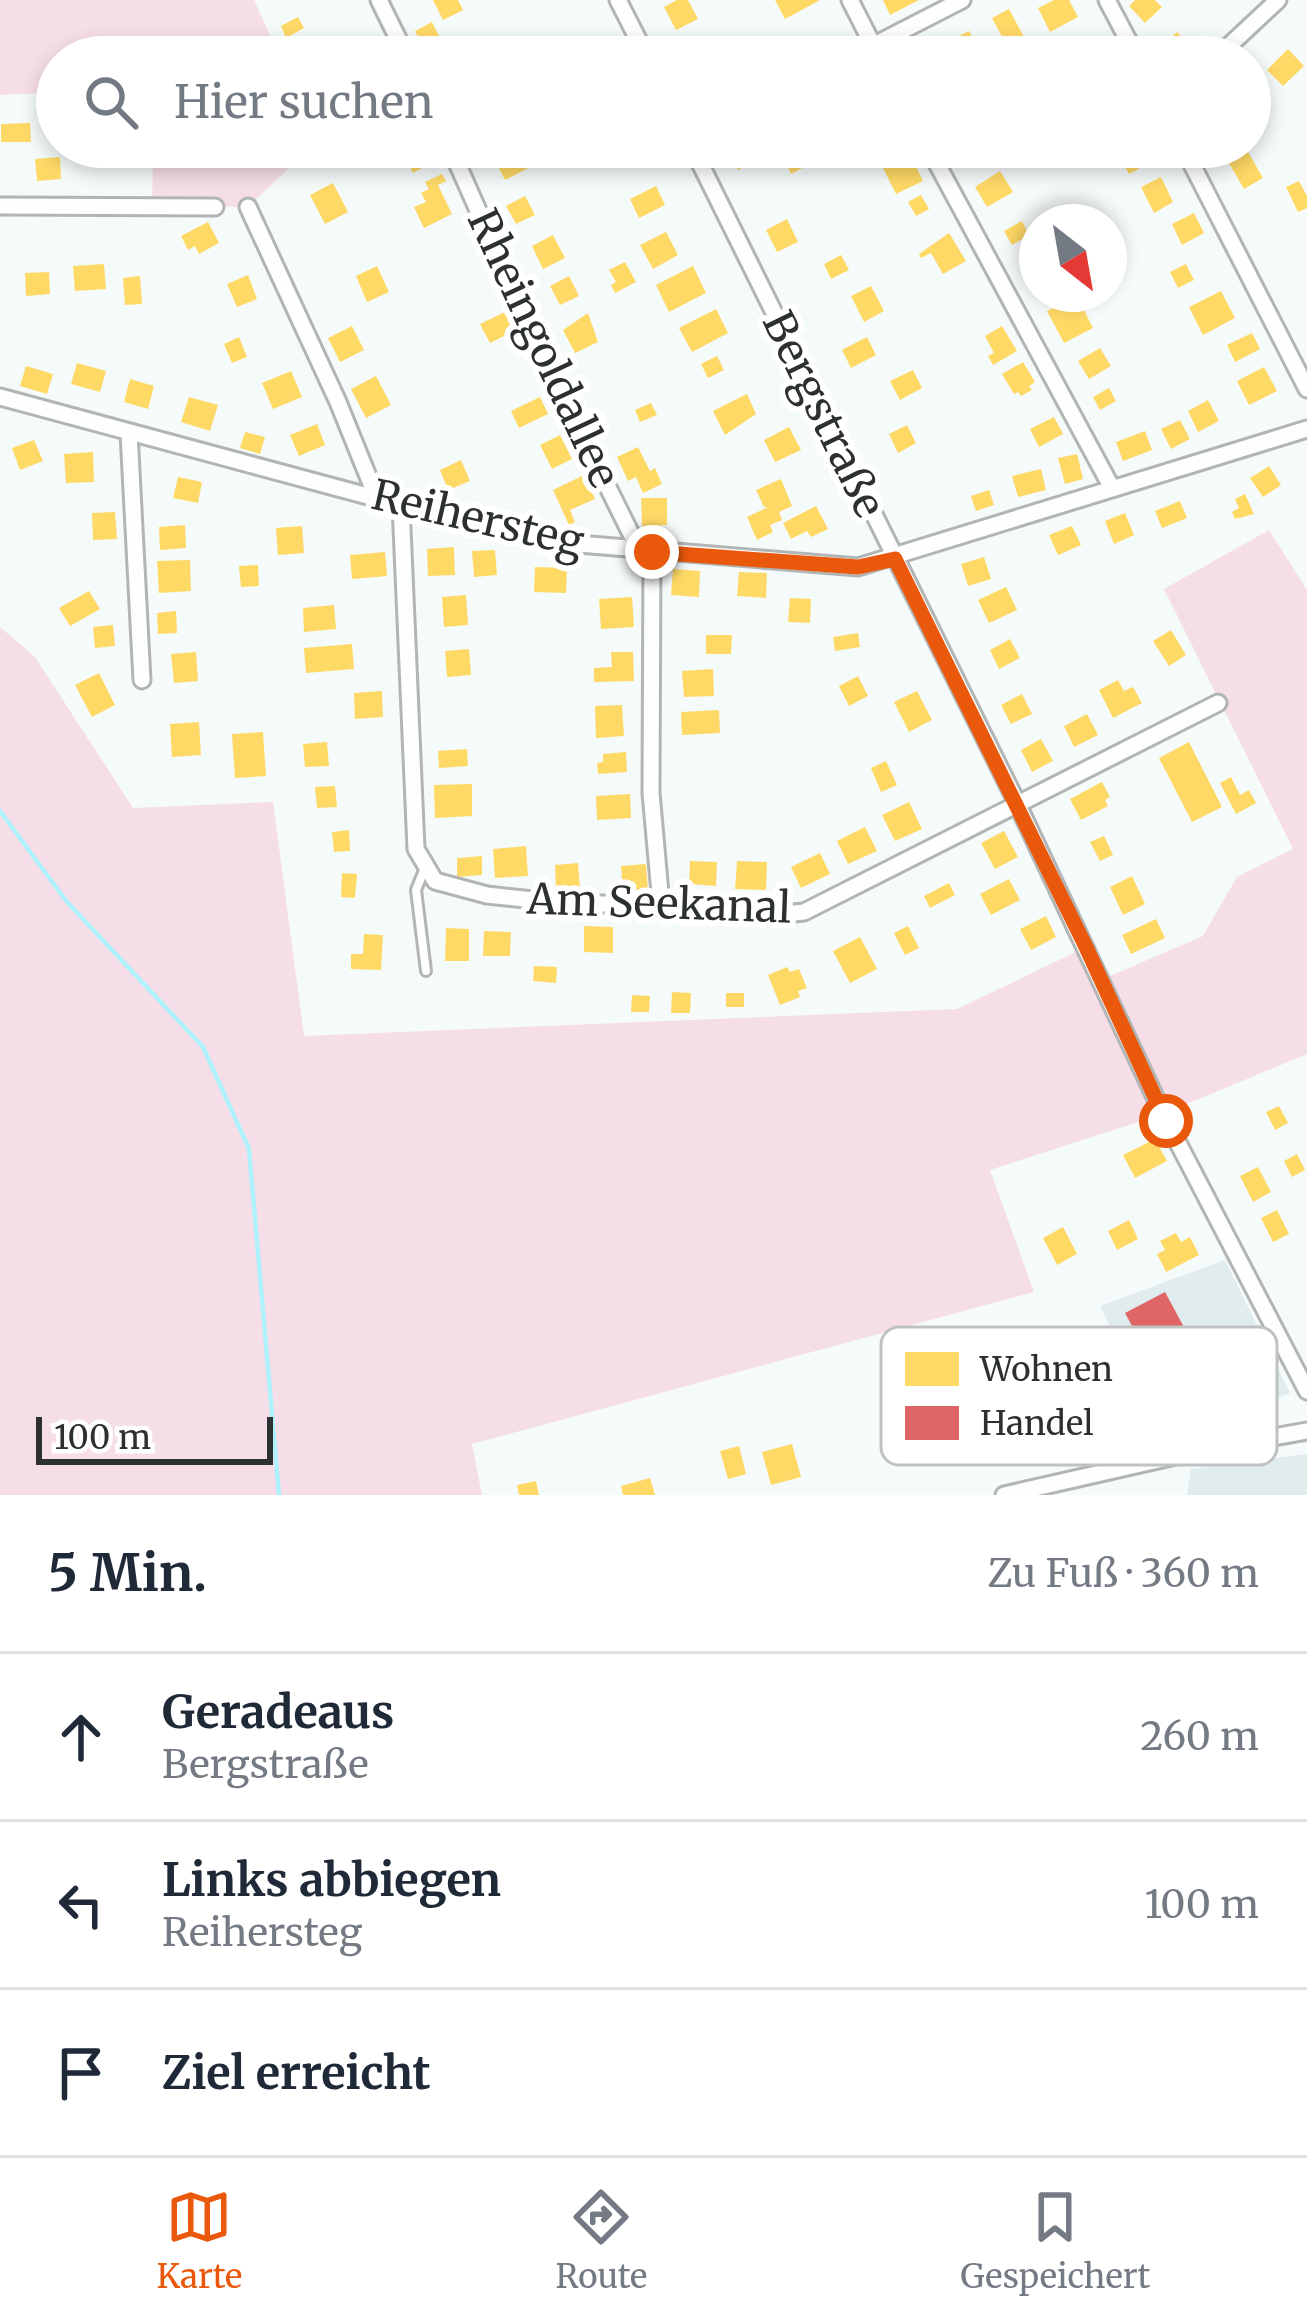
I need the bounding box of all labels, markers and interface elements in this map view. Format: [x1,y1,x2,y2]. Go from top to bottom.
search box [36,36,1271,168]
icon: search [78,69,144,135]
text: Hier suchen [174,74,433,130]
street label: Rheingoldallee [456,201,631,496]
north arrow [1019,204,1127,312]
street label: Bergstraße [751,303,896,526]
street label: Reihersteg [367,468,589,569]
route end [625,525,679,579]
street label: Am Seekanal [525,872,792,934]
route start [1139,1094,1193,1148]
legend [881,1327,1277,1465]
text: Wohnen [979,1349,1113,1390]
text: Handel [980,1403,1093,1444]
scale bar [36,1411,273,1464]
text: 100 m [54,1417,151,1458]
text: 5 Min. [48,1541,207,1605]
text: Zu Fuß · 360 m [987,1549,1259,1598]
text: Geradeaus [162,1684,394,1740]
icon: ahead [48,1704,114,1770]
text: 260 m [1140,1712,1259,1761]
text: Bergstraße [162,1740,369,1789]
text: Links abbiegen [162,1852,501,1908]
icon: left [48,1872,114,1938]
text: 100 m [1144,1880,1259,1929]
text: Reihersteg [162,1908,362,1957]
icon: arrive [48,2040,114,2106]
text: Ziel erreicht [162,2045,431,2101]
tab: Karte [157,2184,242,2297]
tab: Route [556,2184,647,2297]
tab: Gespeichert [960,2184,1150,2297]

